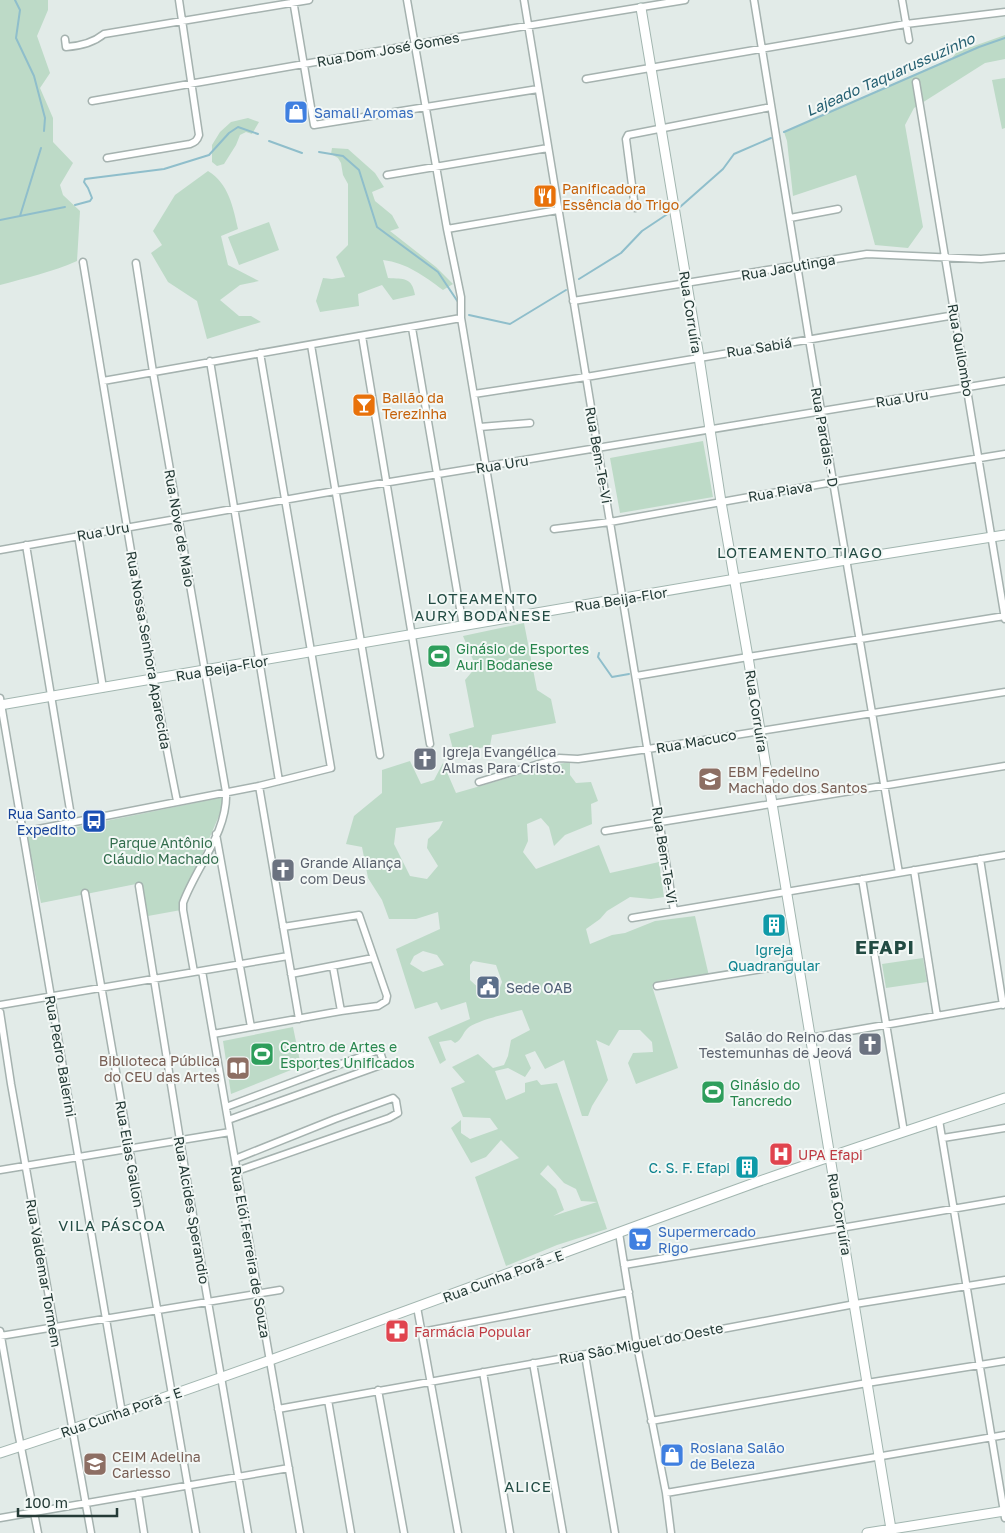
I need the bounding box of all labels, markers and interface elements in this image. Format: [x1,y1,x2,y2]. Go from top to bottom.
street label: Rua Dom José Gomes [315,28,461,70]
water label: Lajeado Taquarussuzinho [803,28,978,120]
shop icon: Samali Aromas [283,99,309,125]
place label: Samali Aromas [314,104,414,121]
place label: Panificadora Essência do Trigo [562,180,679,213]
restaurant icon: Panificadora Essência do Trigo [532,183,558,209]
street label: Rua Jacutinga [740,250,836,284]
street label: Rua Corruíra [676,269,706,355]
street label: Rua Quilombo [944,302,978,398]
street label: Rua Sabiá [725,333,793,361]
street label: Rua Uru [874,385,930,411]
street label: Rua Pardais - D [808,386,842,488]
place label: Bailão da Terezinha [382,389,447,422]
bar icon: Bailão da Terezinha [351,392,377,418]
street label: Rua Bem-Te-Vi [582,405,616,505]
street label: Rua Uru [474,451,530,477]
street label: Rua Nove de Maio [161,468,199,588]
street label: Rua Piava [747,477,813,505]
street label: Rua Uru [75,518,131,544]
district label: LOTEAMENTO TIAGO [717,543,883,561]
street label: Rua Nossa Senhora Aparecida [123,550,175,750]
street label: Rua Beija-Flor [573,583,669,615]
district label: LOTEAMENTO AURY BODANESE [414,589,552,624]
place label: Ginásio de Esportes Auri Bodanese [456,640,589,673]
sports icon: Ginásio de Esportes Auri Bodanese [426,643,452,669]
street label: Rua Beija-Flor [174,651,270,685]
street label: Rua Corruíra [742,668,772,754]
street label: Rua Macuco [655,726,737,756]
place label: Igreja Evangélica Almas Para Cristo. [442,743,565,776]
church icon: Igreja Evangélica Almas Para Cristo. [412,746,438,772]
place label: EBM Fedelino Machado dos Santos [728,763,867,796]
school or university icon: EBM Fedelino Machado dos Santos [697,766,723,792]
place label: Rua Santo Expedito [8,805,76,838]
street label: Rua Bem-Te-Vi [649,805,681,905]
bus stop icon: Rua Santo Expedito [81,808,107,834]
park label: Parque Antônio Cláudio Machado [103,834,219,867]
place label: Grande Aliança com Deus [300,854,401,887]
church icon: Grande Aliança com Deus [270,857,296,883]
building icon: Igreja Quadrangular [761,912,787,938]
district label: EFAPI [855,935,915,958]
place label: Igreja Quadrangular [728,941,821,974]
public building icon: Sede OAB [475,974,501,1000]
place label: Sede OAB [506,979,572,996]
street label: Rua Pedro Balerini [42,994,80,1118]
place label: Salão do Reino das Testemunhas de Jeová [699,1028,852,1061]
church icon: Salão do Reino das Testemunhas de Jeová [857,1031,883,1057]
place label: Centro de Artes e Esportes Unificados [280,1038,415,1071]
sports icon: Centro de Artes e Esportes Unificados [249,1041,275,1067]
place label: Biblioteca Pública do CEU das Artes [99,1052,220,1085]
library icon: Biblioteca Pública do CEU das Artes [225,1055,251,1081]
place label: Ginásio do Tancredo [730,1076,800,1109]
sports icon: Ginásio do Tancredo [700,1079,726,1105]
street label: Rua Elias Gallon [112,1099,148,1209]
street label: Rua Alcides Sperandio [171,1135,213,1285]
hospital icon: UPA Efapi [768,1141,794,1167]
place label: UPA Efapi [798,1146,863,1163]
building icon: C. S. F. Efapi [734,1154,760,1180]
place label: C. S. F. Efapi [649,1159,730,1176]
street label: Rua Elói Ferreira de Souza [227,1165,275,1339]
street label: Rua Corruíra [824,1171,856,1257]
street label: Rua Valdemar Tormem [23,1198,65,1348]
district label: VILA PÁSCOA [58,1216,166,1234]
place label: Supermercado Rigo [658,1223,756,1256]
supermarket icon: Supermercado Rigo [627,1226,653,1252]
street label: Rua Cunha Porã - E [440,1246,566,1306]
pharmacy icon: Farmácia Popular [384,1318,410,1344]
street label: Rua São Miguel do Oeste [557,1319,725,1367]
place label: Farmácia Popular [414,1323,531,1340]
street label: Rua Cunha Porã - E [58,1383,184,1441]
place label: Rosiana Salão de Beleza [690,1439,785,1472]
shop icon: Rosiana Salão de Beleza [659,1442,685,1468]
place label: CEIM Adelina Carlesso [112,1448,201,1481]
school or university icon: CEIM Adelina Carlesso [82,1451,108,1477]
district label: ALICE [504,1477,552,1495]
scale bar [18,1486,116,1518]
text: 100 m [25,1493,68,1511]

